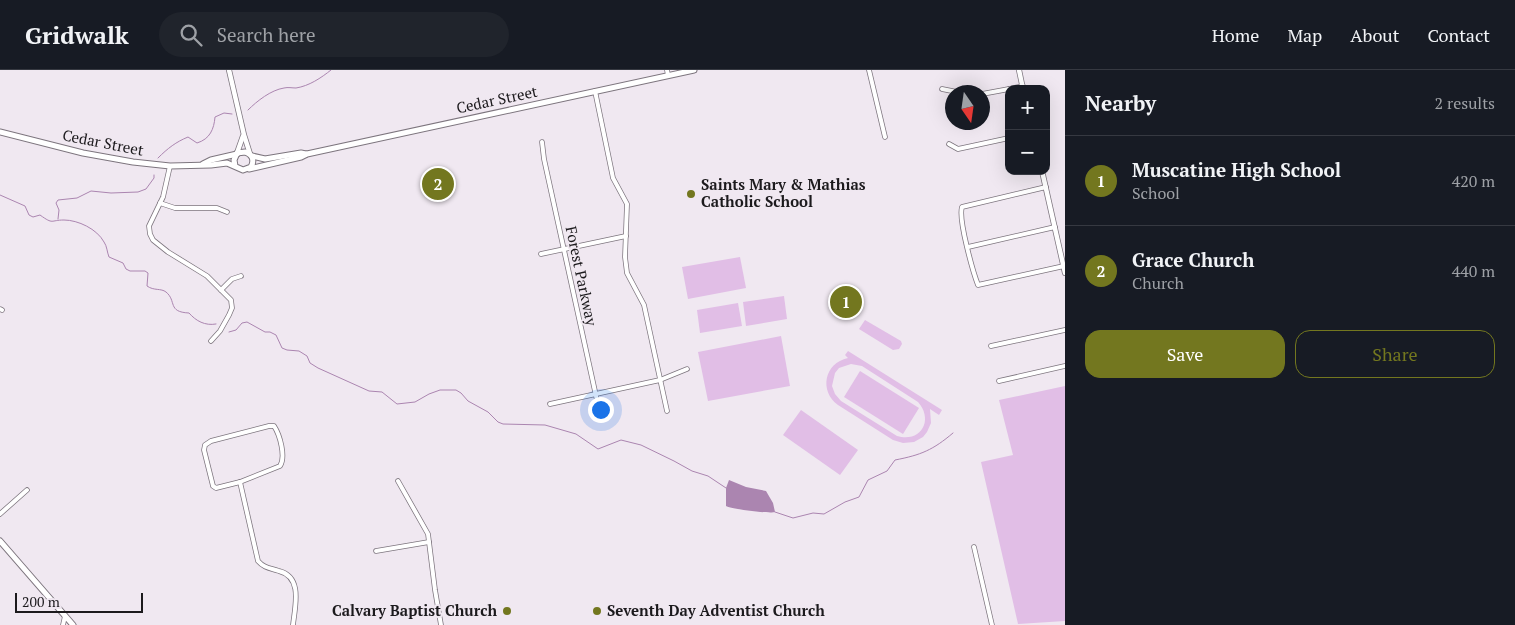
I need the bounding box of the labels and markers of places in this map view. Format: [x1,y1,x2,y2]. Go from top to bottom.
pin: 2 [422,165,454,203]
place label: Saints Mary & Mathias Catholic School [701,174,866,211]
marker: Saints Mary & Mathias Catholic School [685,188,697,200]
pin: 1 [830,283,862,321]
place label: Calvary Baptist Church [332,600,497,620]
place label: Seventh Day Adventist Church [607,600,825,620]
marker: Calvary Baptist Church [501,605,513,617]
marker: Seventh Day Adventist Church [591,605,603,617]

